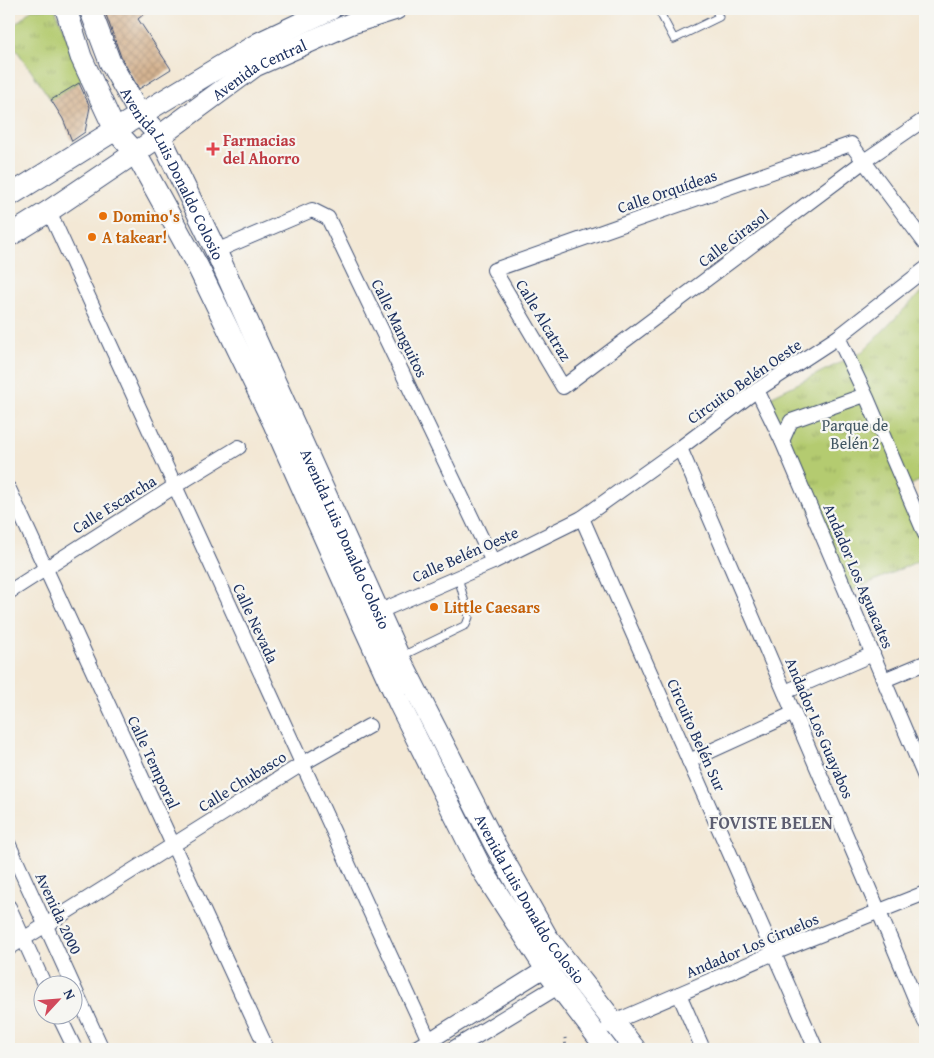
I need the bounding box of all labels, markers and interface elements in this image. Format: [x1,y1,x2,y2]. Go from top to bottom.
street label: Avenida Central [207,32,311,106]
street label: Avenida Luis Donaldo Colosio [115,83,230,264]
place label: Farmacias del Ahorro [223,128,300,170]
marker: Farmacias del Ahorro [207,143,219,155]
street label: Calle Orquídeas [614,163,720,219]
street label: Calle Girasol [693,203,774,273]
place label: Domino's [113,204,180,228]
marker: Domino's [97,210,109,222]
place label: A takear! [102,225,167,249]
marker: A takear! [86,231,98,243]
street label: Calle Alcatraz [510,274,578,366]
street label: Calle Manguitos [366,275,434,381]
street label: Circuito Belén Oeste [682,332,806,430]
park label: Parque de Belén 2 [822,413,888,455]
street label: Avenida Luis Donaldo Colosio [295,445,397,633]
street label: Calle Escarcha [67,468,161,539]
street label: Andador Los Aguacates [818,500,900,652]
street label: Calle Belén Oeste [408,520,522,588]
street label: Calle Nevada [227,579,285,667]
place label: Little Caesars [444,595,540,619]
marker: Little Caesars [428,601,440,613]
street label: Andador Los Guayabos [779,654,861,802]
street label: Circuito Belén Sur [661,675,733,796]
street label: Calle Temporal [122,711,186,813]
street label: Calle Chubasco [193,744,291,818]
street label: Avenida Luis Donaldo Colosio [469,809,591,989]
district label: FOVISTE BELEN [709,809,833,836]
street label: Avenida 2000 [30,868,89,958]
street label: Andador Los Ciruelos [682,906,822,984]
north arrow [32,976,82,1026]
text: N [59,986,81,1003]

